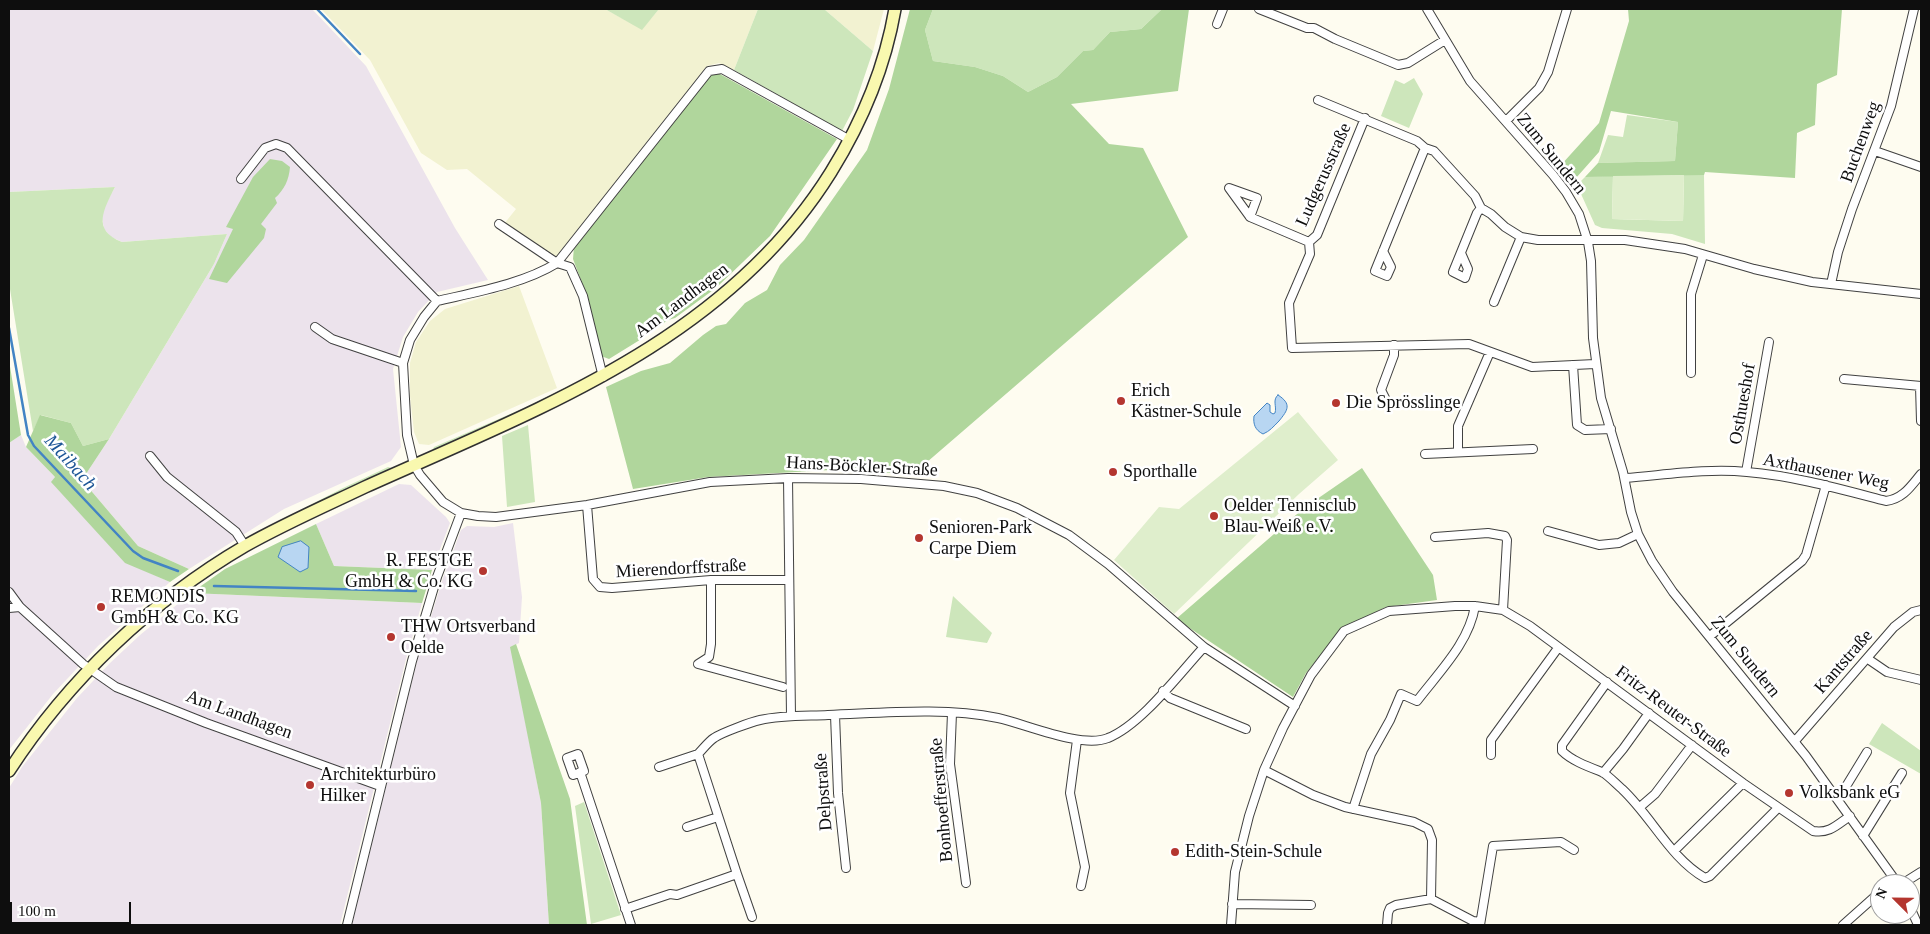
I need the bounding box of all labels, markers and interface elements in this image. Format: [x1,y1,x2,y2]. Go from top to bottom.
street label: Buchenweg [1836,98,1886,186]
street label: Zum Sundern [1512,109,1590,199]
street label: Ludgerusstraße [1292,120,1356,230]
street label: Am Landhagen [631,259,733,343]
street label: Osthueshof [1725,362,1761,446]
place label: Erich Kästner-Schule [1131,380,1242,422]
place label: Die Sprösslinge [1346,392,1460,414]
marker: Erich Kästner-Schule [1115,395,1127,407]
marker: Die Sprösslinge [1330,397,1342,409]
water label: Maibach [39,430,101,496]
street label: Axthausener Weg [1761,449,1891,495]
street label: Hans-Böckler-Straße [786,452,938,482]
place label: Sporthalle [1123,461,1197,483]
marker: Sporthalle [1107,466,1119,478]
place label: Oelder Tennisclub Blau-Weiß e.V. [1224,495,1356,538]
marker: Oelder Tennisclub Blau-Weiß e.V. [1208,510,1220,522]
place label: Senioren-Park Carpe Diem [929,517,1032,560]
marker: Senioren-Park Carpe Diem [913,532,925,544]
place label: R. FESTGE GmbH & Co. KG [345,550,473,592]
street label: Mierendorffstraße [615,555,747,583]
marker: R. FESTGE GmbH & Co. KG [477,565,489,577]
place label: REMONDIS GmbH & Co. KG [111,586,239,628]
marker: REMONDIS GmbH & Co. KG [95,601,107,613]
street label: Zum Sundern [1706,612,1784,702]
place label: THW Ortsverband Oelde [401,616,535,659]
street label: Kantstraße [1810,625,1878,699]
marker: THW Ortsverband Oelde [385,631,397,643]
street label: Fritz-Reuter-Straße [1611,661,1735,763]
street label: Am Landhagen [183,686,295,744]
street label: Bonhoefferstraße [926,737,958,863]
street label: Delpstraße [811,752,837,832]
place label: Architekturbüro Hilker [320,764,436,806]
marker: Architekturbüro Hilker [304,779,316,791]
place label: Volksbank eG [1799,782,1900,804]
marker: Volksbank eG [1783,787,1795,799]
place label: Edith-Stein-Schule [1185,841,1322,863]
marker: Edith-Stein-Schule [1169,846,1181,858]
north arrow [1870,874,1920,924]
text: N [1873,886,1891,901]
scale bar [12,892,134,924]
text: 100 m [18,903,56,919]

